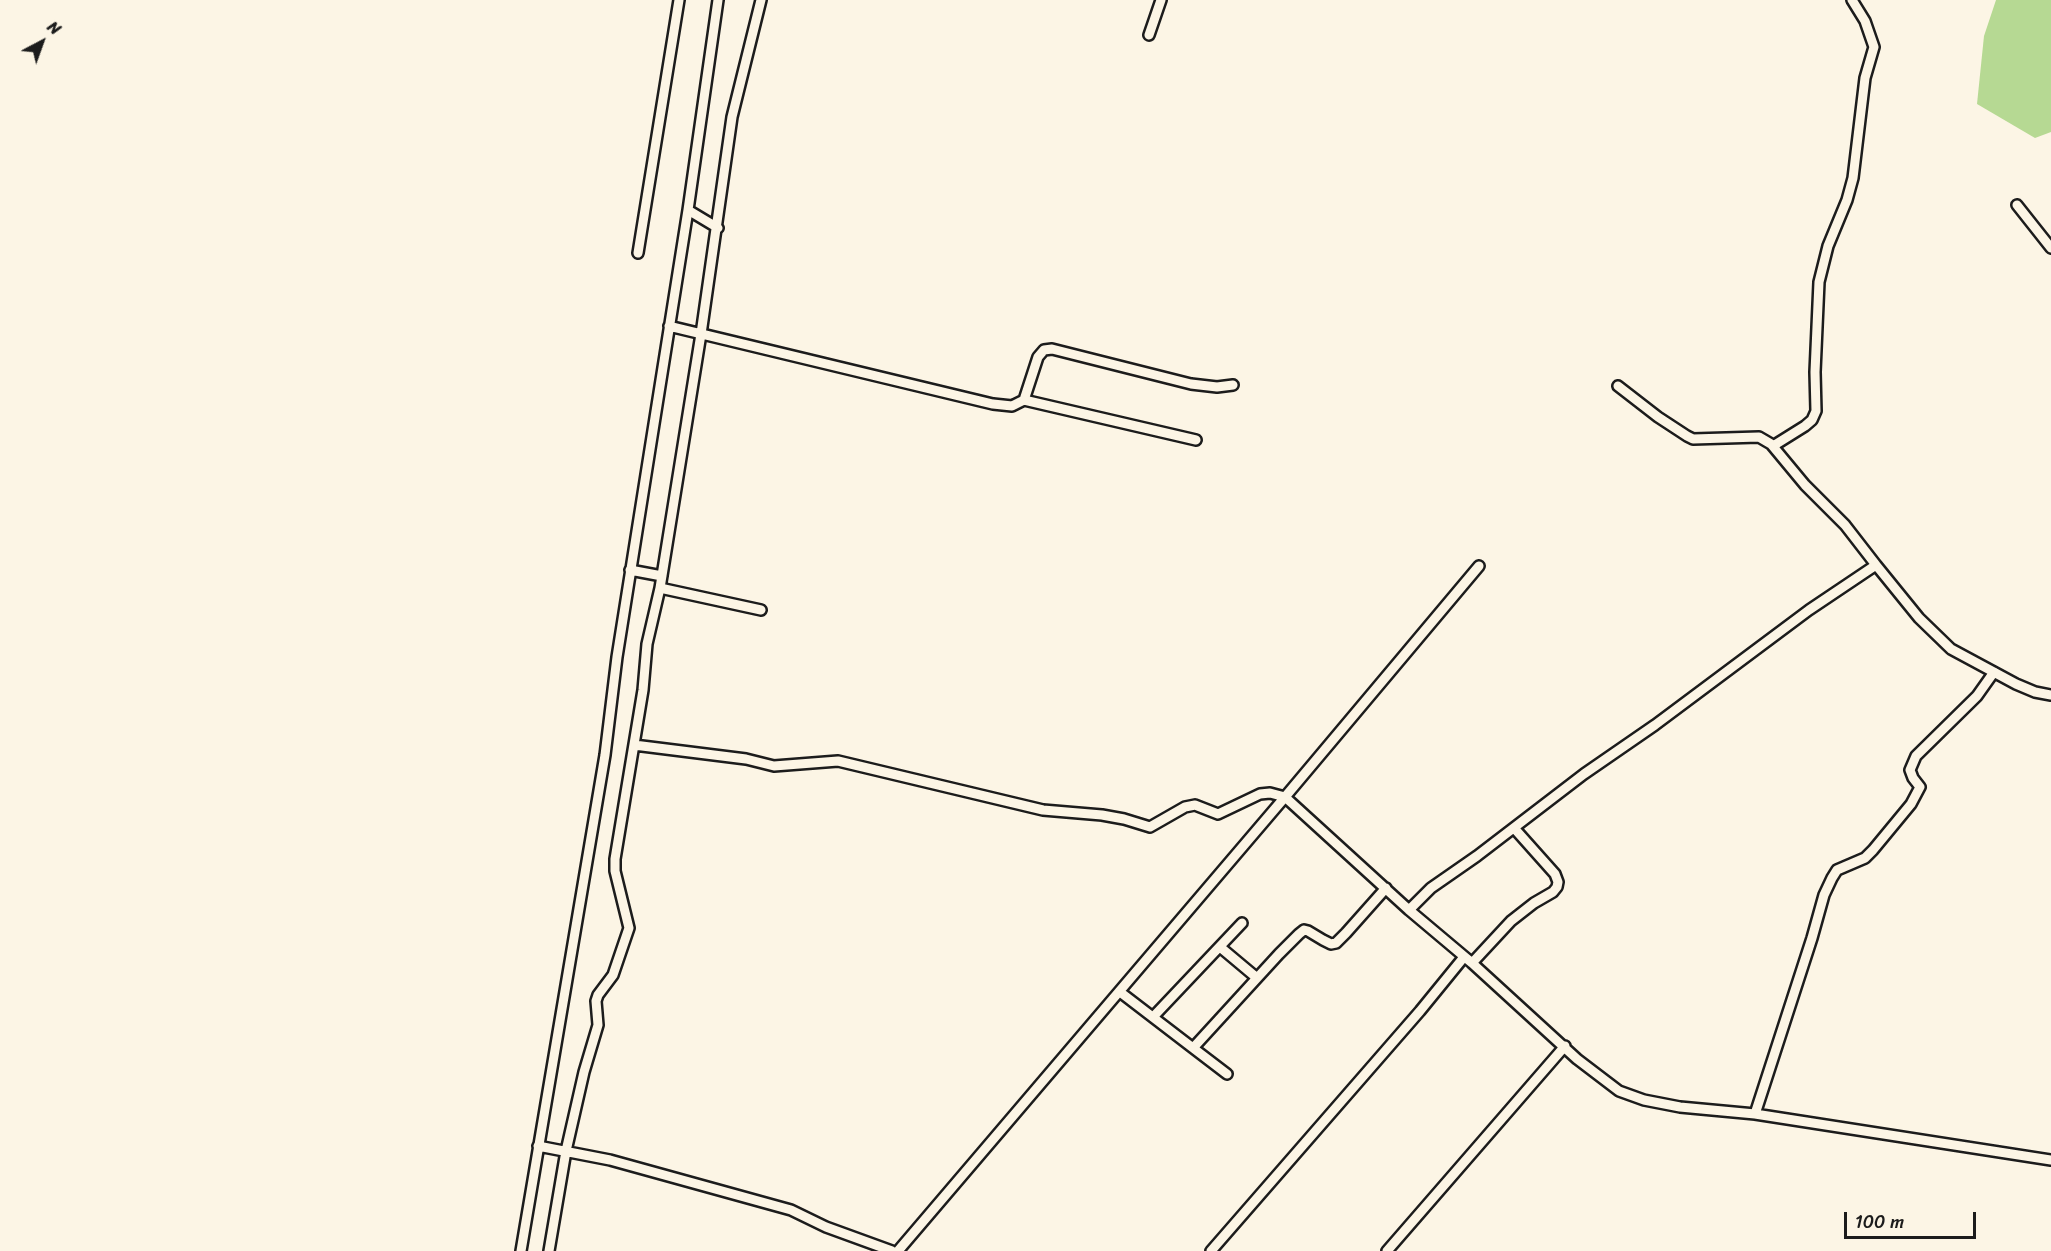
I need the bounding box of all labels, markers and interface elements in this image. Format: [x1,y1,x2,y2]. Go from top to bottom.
north arrow [12,12,72,72]
text: N [40,13,68,43]
scale bar [1847,1200,1979,1238]
text: 100 m [1855,1206,1904,1238]

